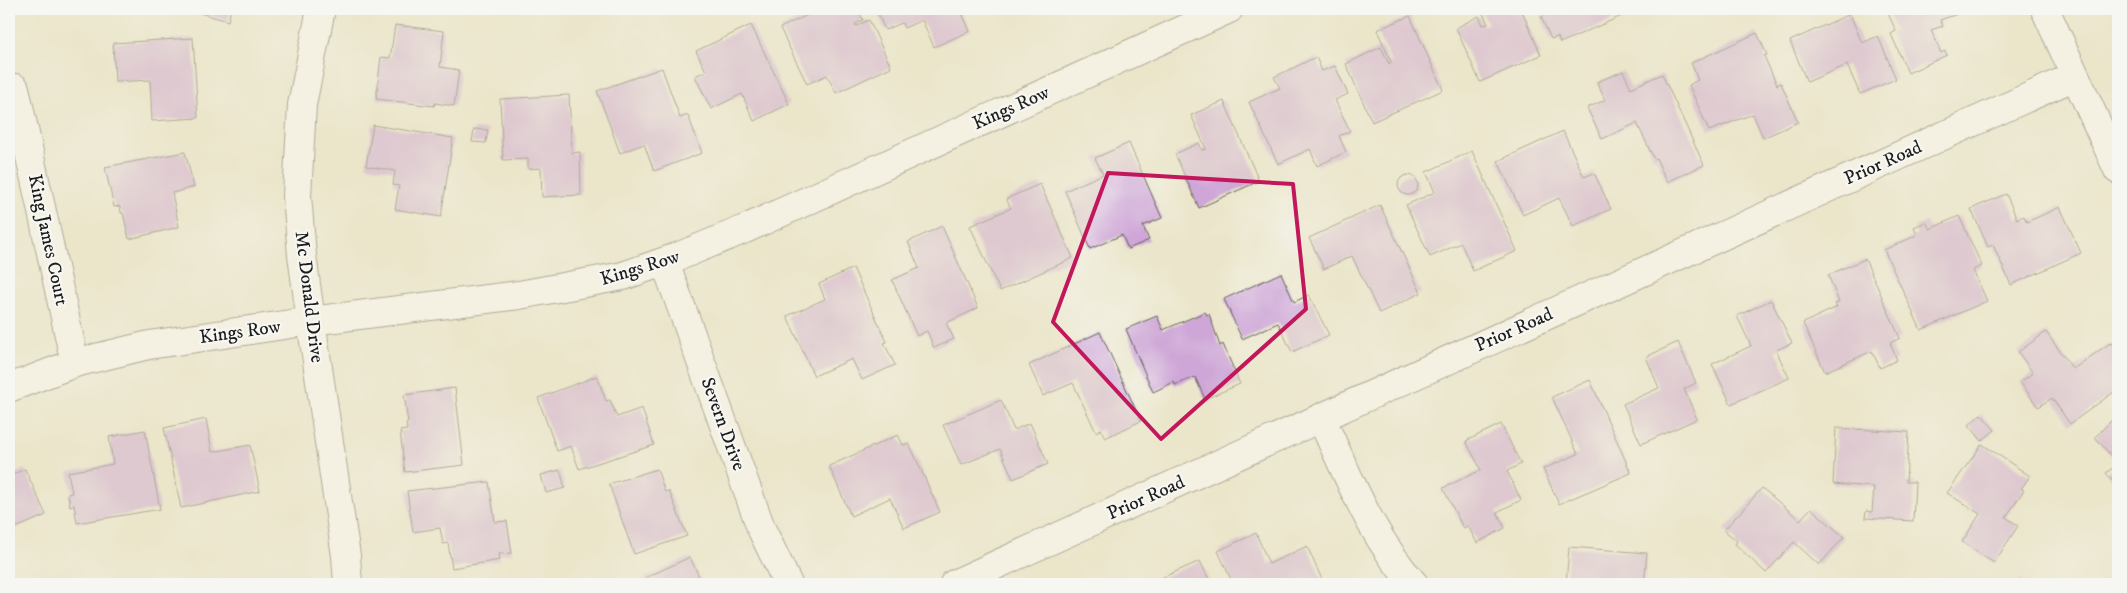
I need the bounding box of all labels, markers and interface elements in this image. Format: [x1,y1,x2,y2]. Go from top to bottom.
street label: Kings Row [969,81,1053,135]
street label: Prior Road [1841,135,1926,190]
street label: King James Court [23,172,73,308]
street label: Mc Donald Drive [290,230,328,364]
street label: Kings Row [598,245,682,291]
street label: Prior Road [1472,302,1557,357]
street label: Kings Row [198,315,282,349]
street label: Severn Drive [696,374,751,474]
street label: Prior Road [1104,470,1189,525]

